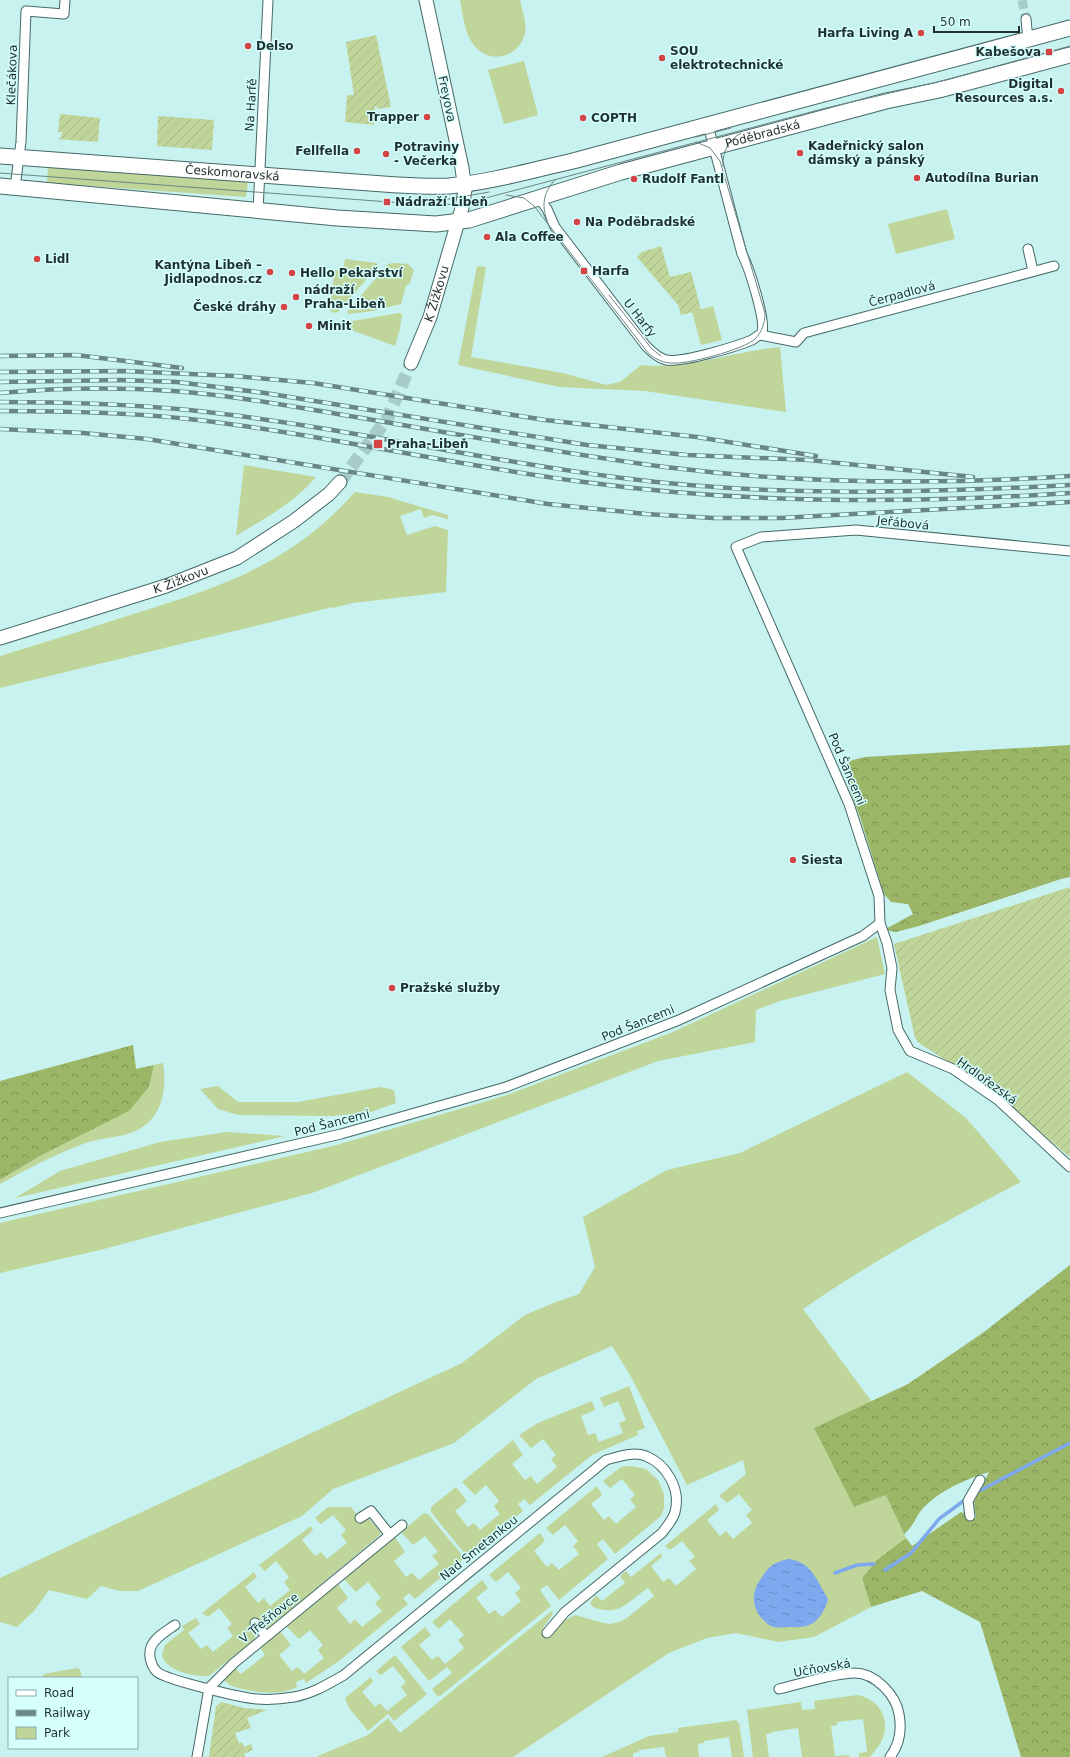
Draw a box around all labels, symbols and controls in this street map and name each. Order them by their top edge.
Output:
scale bar [934,8,1019,34]
text: 50 m [940,15,971,29]
place label: Harfa Living A [817,26,914,40]
marker: Harfa Living A [916,28,926,38]
place label: Delso [256,39,294,53]
marker: Delso [243,41,253,51]
street label: Klečákova [4,44,20,106]
place label: SOU elektrotechnické [670,44,783,72]
place label: Kabešova [976,45,1041,59]
marker: Kabešova [1044,47,1054,57]
marker: SOU elektrotechnické [657,53,667,63]
street label: Freyova [435,75,459,123]
place label: Digital Resources a.s. [955,77,1053,105]
street label: Na Harfě [243,78,259,132]
marker: Digital Resources a.s. [1056,86,1066,96]
place label: Trapper [367,110,419,124]
place label: COPTH [591,111,637,125]
marker: Trapper [422,112,432,122]
marker: COPTH [578,113,588,123]
street label: Poděbradská [724,117,802,151]
place label: Kadeřnický salon dámský a pánský [808,139,925,167]
place label: Potraviny - Večerka [394,140,459,168]
place label: Fellfella [295,144,349,158]
marker: Fellfella [352,146,362,156]
marker: Kadeřnický salon dámský a pánský [795,148,805,158]
marker: Potraviny - Večerka [381,149,391,159]
street label: Českomoravská [185,162,280,183]
place label: Autodílna Burian [925,171,1039,185]
place label: Rudolf Fantl [642,172,724,186]
marker: Autodílna Burian [912,173,922,183]
marker: Rudolf Fantl [629,174,639,184]
place label: Nádraží Libeň [395,195,488,209]
marker: Nádraží Libeň [382,197,392,207]
place label: Na Poděbradské [585,215,695,229]
marker: Na Poděbradské [572,217,582,227]
place label: Ala Coffee [495,230,564,244]
marker: Ala Coffee [482,232,492,242]
place label: Lidl [45,252,69,266]
marker: Lidl [32,254,42,264]
place label: Kantýna Libeň – Jidlapodnos.cz [154,258,262,286]
street label: K Žižkovu [422,264,452,324]
place label: Harfa [592,264,629,278]
place label: Hello Pekařství [300,266,403,280]
marker: Harfa [579,266,589,276]
marker: Kantýna Libeň – Jidlapodnos.cz [265,267,275,277]
marker: Hello Pekařství [287,268,297,278]
street label: Čerpadlová [867,277,937,310]
place label: nádraží Praha-Libeň [304,283,385,311]
marker: nádraží Praha-Libeň [291,292,301,302]
street label: U Harfy [621,296,659,340]
place label: České dráhy [193,299,276,314]
marker: České dráhy [279,302,289,312]
place label: Minit [317,319,352,333]
marker: Minit [304,321,314,331]
place label: Praha-Libeň [387,437,468,451]
marker: Praha-Libeň [372,438,384,450]
street label: Jeřábová [875,513,930,533]
street label: K Žižkovu [151,563,211,597]
street label: Pod Šancemi [825,730,869,807]
place label: Siesta [801,853,843,867]
marker: Siesta [788,855,798,865]
place label: Pražské služby [400,981,500,995]
marker: Pražské služby [387,983,397,993]
street label: Pod Šancemi [599,1001,676,1044]
street label: Hrdlořezská [954,1055,1020,1107]
street label: Pod Šancemi [293,1106,371,1139]
street label: Nad Smetankou [437,1512,521,1584]
street label: V Třešňovce [237,1590,301,1646]
street label: Učňovská [792,1656,852,1680]
legend [8,1677,138,1749]
text: Road [44,1686,74,1700]
text: Railway [44,1706,90,1720]
text: Park [44,1726,70,1740]

